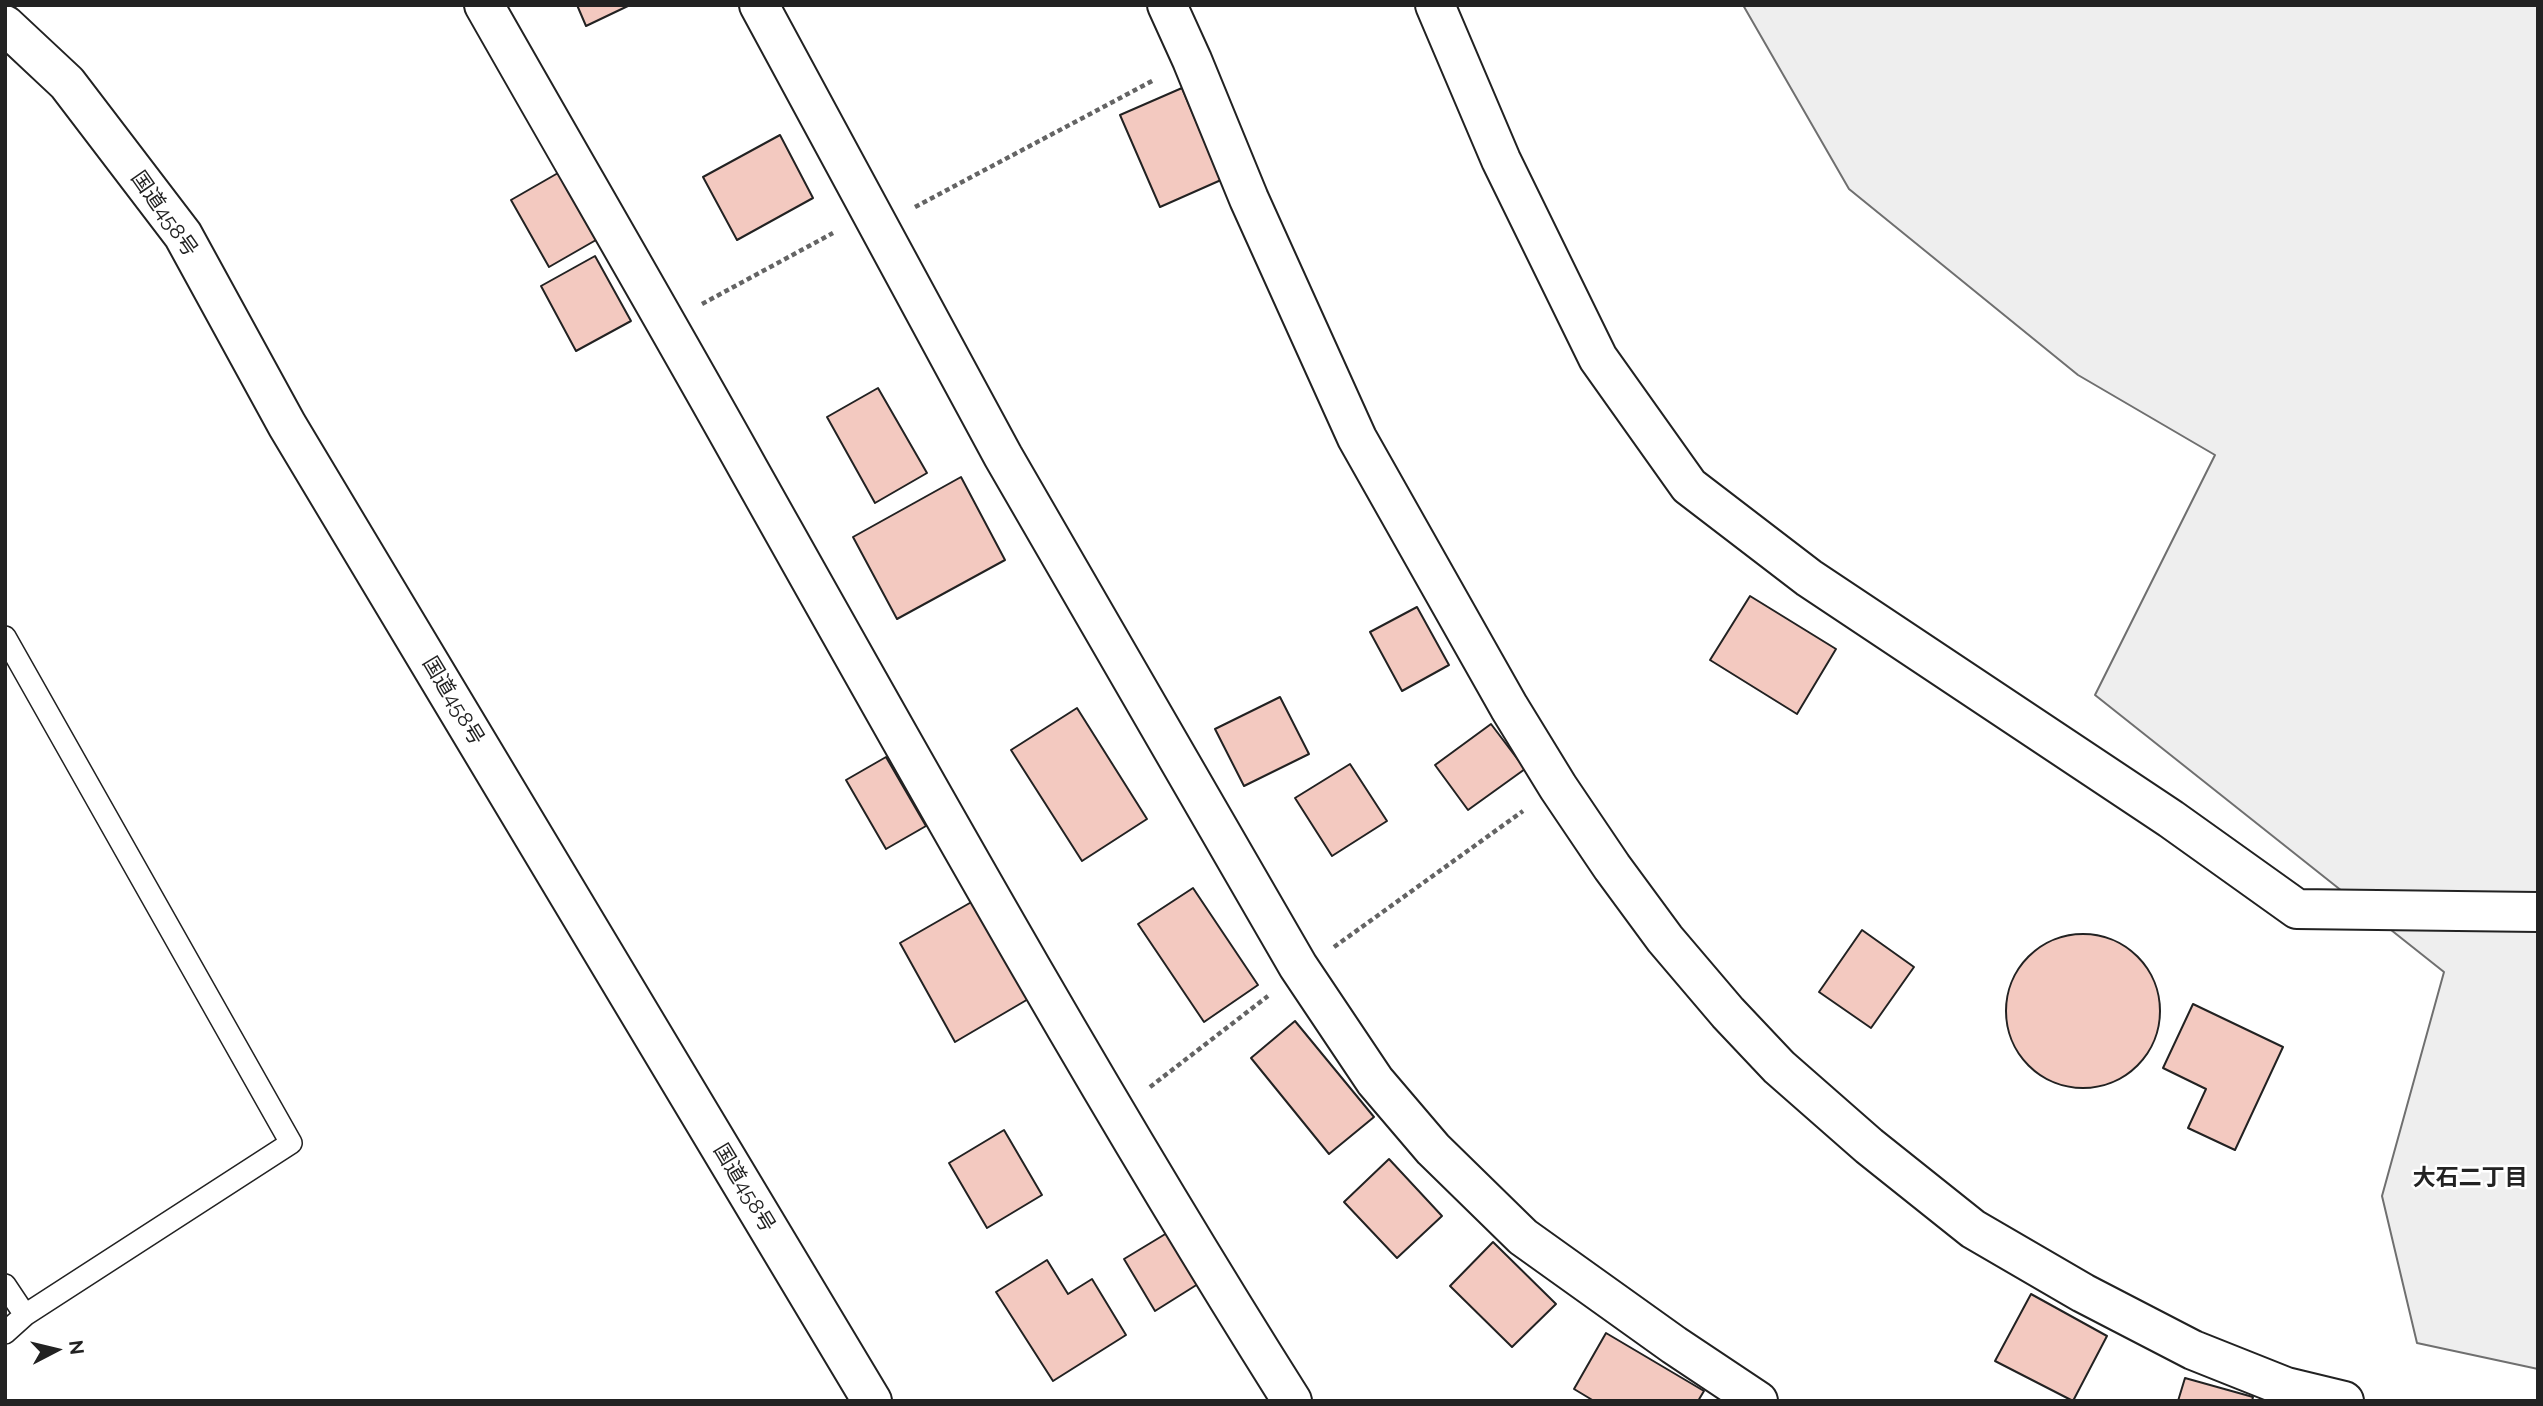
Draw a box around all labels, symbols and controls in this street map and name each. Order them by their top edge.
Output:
street label: 国道458号 [125,166,203,262]
street label: 国道458号 [417,652,489,750]
street label: 国道458号 [708,1139,780,1237]
district label: 大石二丁目 [2413,1164,2527,1192]
north arrow [21,1315,91,1385]
text: N [65,1339,89,1356]

